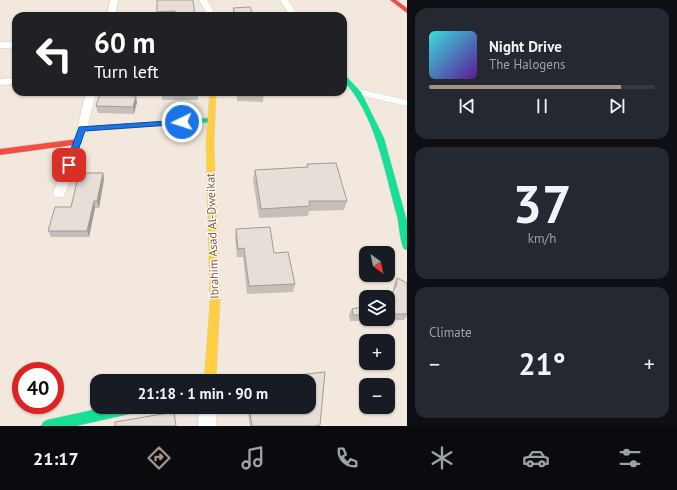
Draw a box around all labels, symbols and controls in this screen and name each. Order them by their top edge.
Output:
text: 60 m [94,24,155,61]
icon: left [28,28,80,80]
text: Night Drive [489,37,562,56]
text: The Halogens [489,56,566,73]
text: Turn left [94,60,159,83]
icon: previous [456,95,478,117]
icon: pause [531,95,553,117]
icon: next [606,95,628,117]
position arrow [161,101,203,143]
pin [52,148,86,182]
icon: arrive [58,154,80,176]
text: 37 [513,170,571,237]
street label: Ibrahim Asad Al-Dweikat [202,173,222,299]
text: km/h [528,230,556,247]
north arrow [359,246,395,282]
map controls [359,246,395,414]
button: layers [359,290,395,326]
text: Climate [429,324,472,341]
button: + [359,334,395,370]
text: 21° [518,344,566,383]
text: − [429,350,440,378]
text: + [644,350,655,378]
speed limit sign: 40 [12,362,64,414]
button: − [359,378,395,414]
text: 21:18 · 1 min · 90 m [138,384,268,403]
icon: directions [145,444,173,472]
icon: music [239,444,267,472]
icon: phone [333,444,361,472]
icon: climate [428,444,456,472]
icon: car [522,444,550,472]
icon: filters [616,444,644,472]
text: 21:17 [33,447,79,470]

